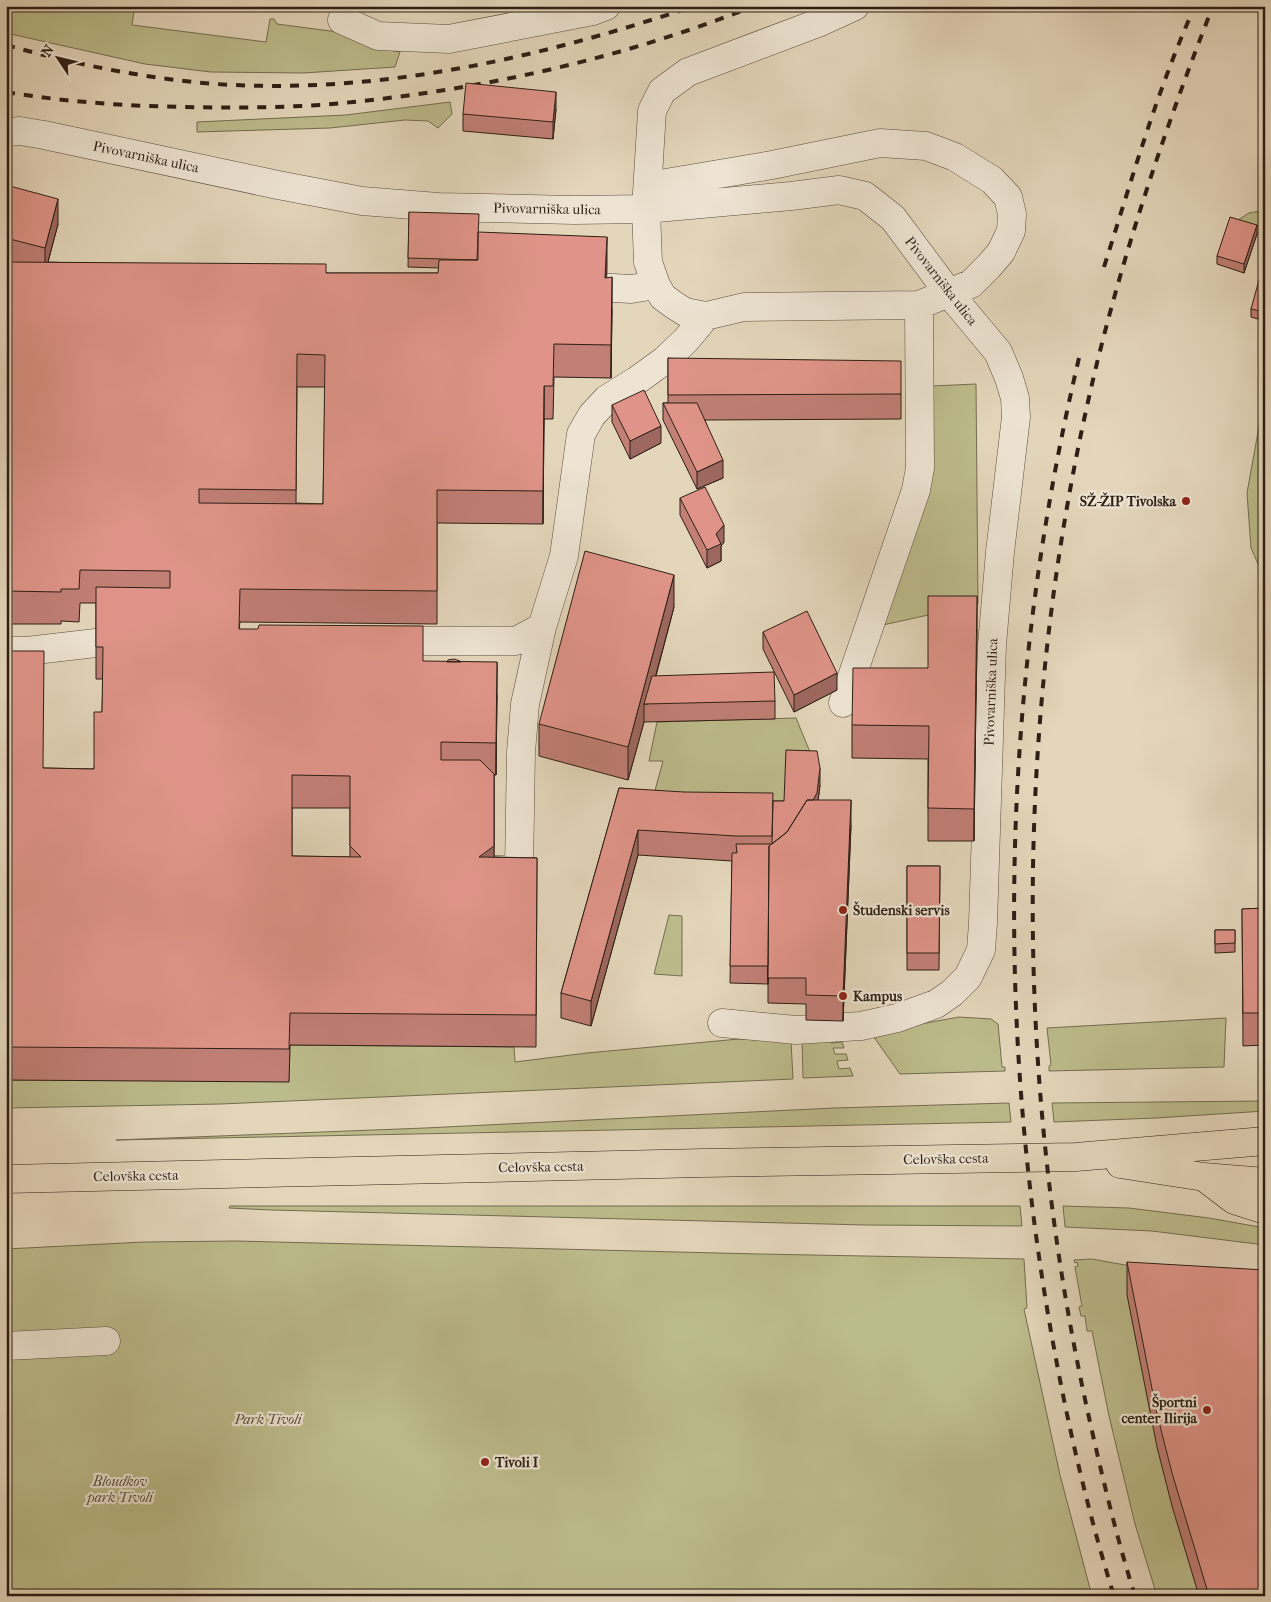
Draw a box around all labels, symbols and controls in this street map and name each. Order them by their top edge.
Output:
north arrow [32,32,82,82]
text: N [38,41,58,60]
street label: Pivovarniška ulica [92,137,201,177]
street label: Pivovarniška ulica [493,200,602,218]
street label: Pivovarniška ulica [901,233,981,329]
place label: SŽ-ŽIP Tivolska [1080,492,1177,510]
marker: SŽ-ŽIP Tivolska [1180,495,1192,507]
street label: Pivovarniška ulica [981,637,1001,746]
place label: Študenski servis [853,901,950,919]
marker: Študenski servis [837,904,849,916]
place label: Kampus [853,988,903,1005]
marker: Kampus [837,990,849,1002]
street label: Celovška cesta [903,1150,989,1168]
street label: Celovška cesta [498,1158,584,1176]
street label: Celovška cesta [93,1167,179,1185]
place label: Športni center Ilirija [1121,1393,1198,1427]
marker: Športni center Ilirija [1201,1404,1213,1416]
park label: Park Tivoli [233,1411,303,1428]
place label: Tivoli I [494,1454,539,1471]
marker: Tivoli I [479,1456,491,1468]
park label: Bloudkov park Tivoli [85,1473,154,1506]

